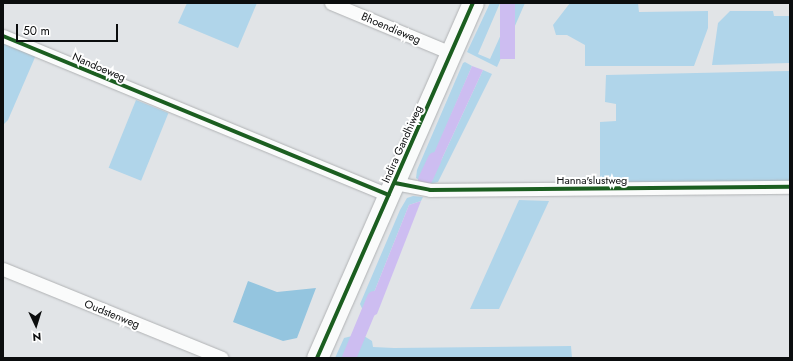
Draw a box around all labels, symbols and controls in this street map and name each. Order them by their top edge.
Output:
street label: Bhoendieweg [359,10,423,46]
scale bar [18,16,120,42]
text: 50 m [23,22,50,40]
street label: Nandoeweg [70,50,128,84]
street label: Indira Gandhiweg [379,103,425,185]
street label: Hanna'slustweg [557,173,627,187]
street label: Oudstenweg [82,297,142,331]
north arrow [16,305,56,345]
text: N [32,329,42,345]

